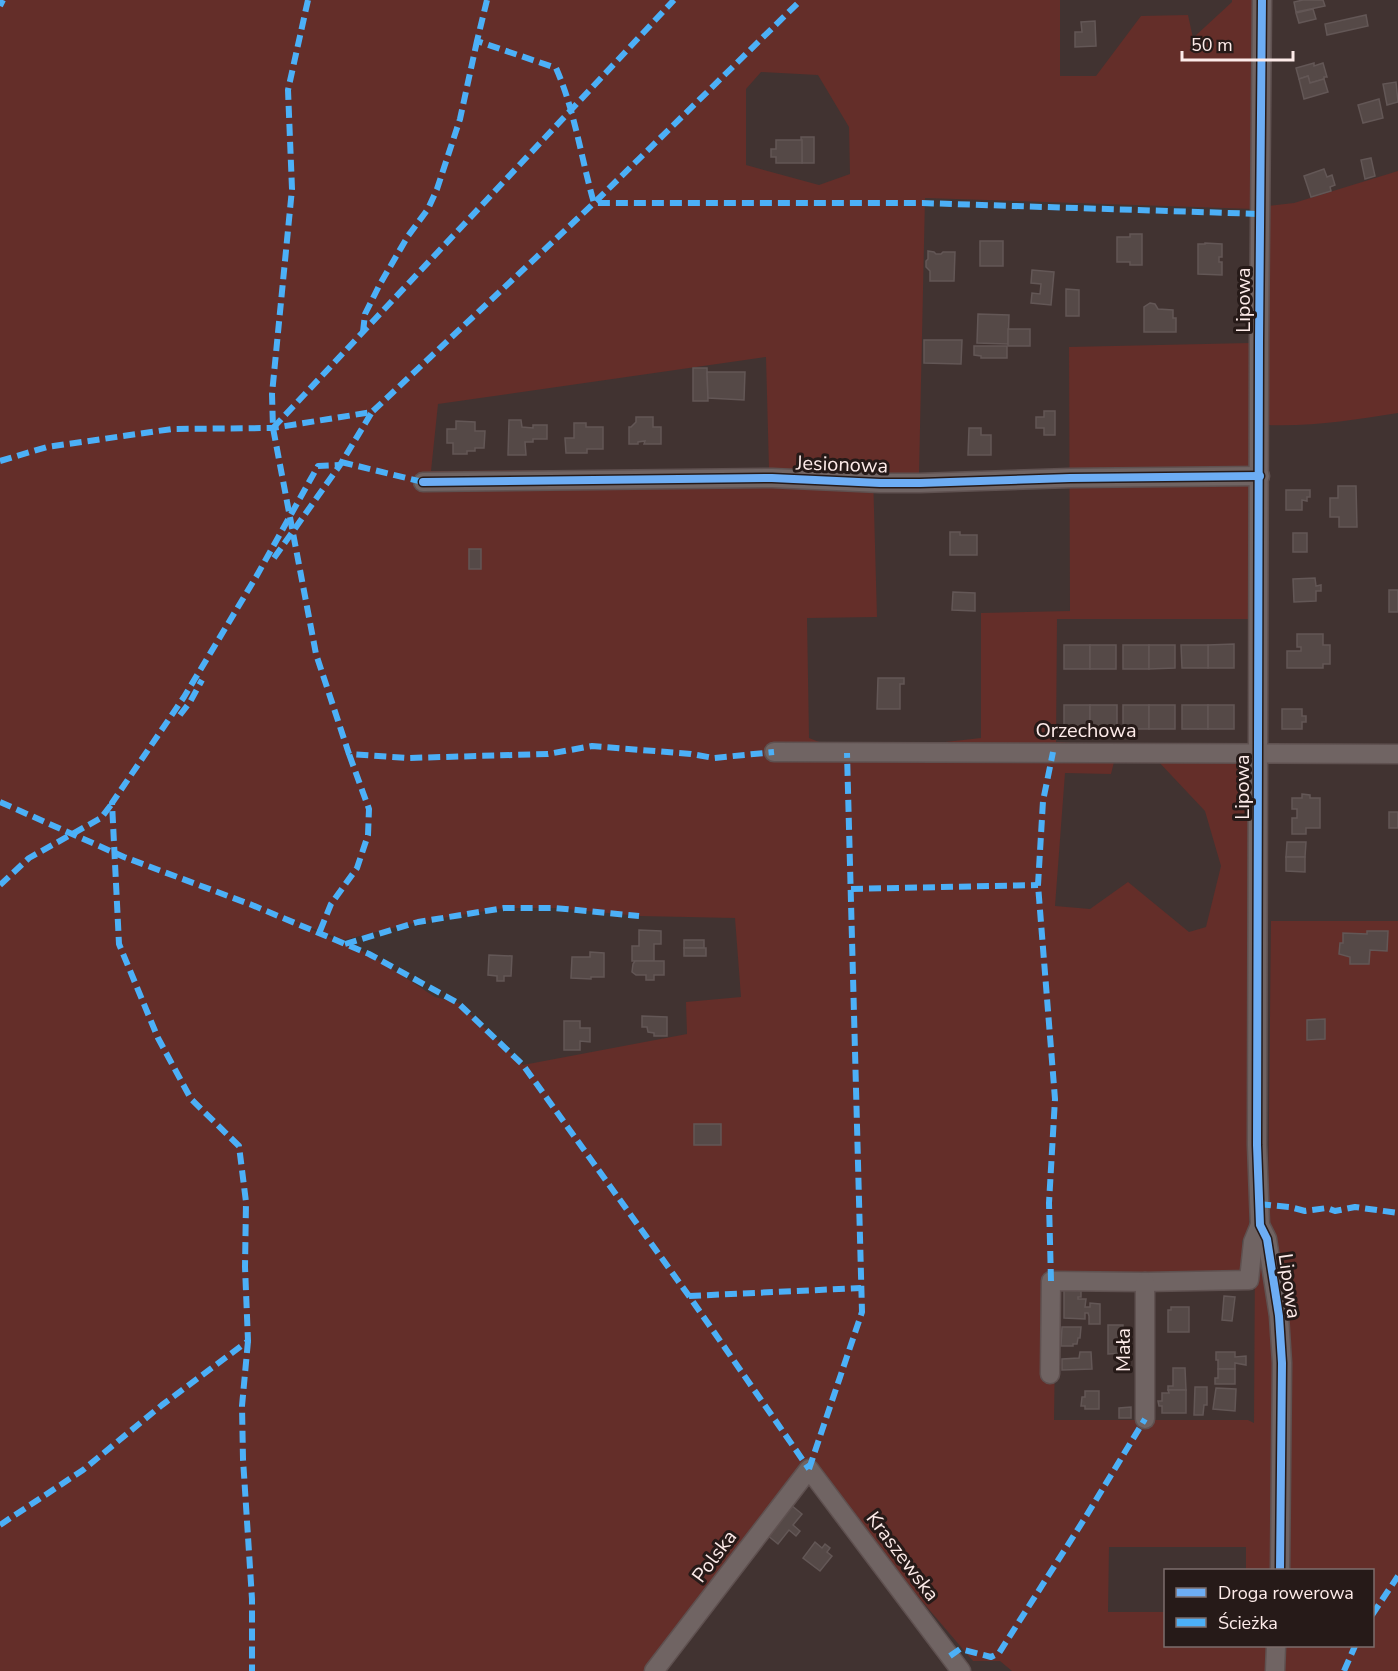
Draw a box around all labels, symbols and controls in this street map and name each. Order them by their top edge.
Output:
scale bar [1182,24,1293,62]
text: 50 m [1191,33,1233,57]
street label: Lipowa [1230,267,1257,333]
street label: Jesionowa [795,449,888,480]
street label: Orzechowa [1035,717,1137,744]
street label: Lipowa [1229,754,1256,820]
street label: Lipowa [1272,1252,1307,1320]
street label: Mała [1110,1328,1137,1372]
street label: Kraszewska [860,1506,945,1607]
street label: Polska [686,1525,743,1588]
legend [1164,1569,1374,1647]
text: Droga rowerowa [1218,1581,1354,1605]
text: Ścieżka [1218,1611,1278,1635]

